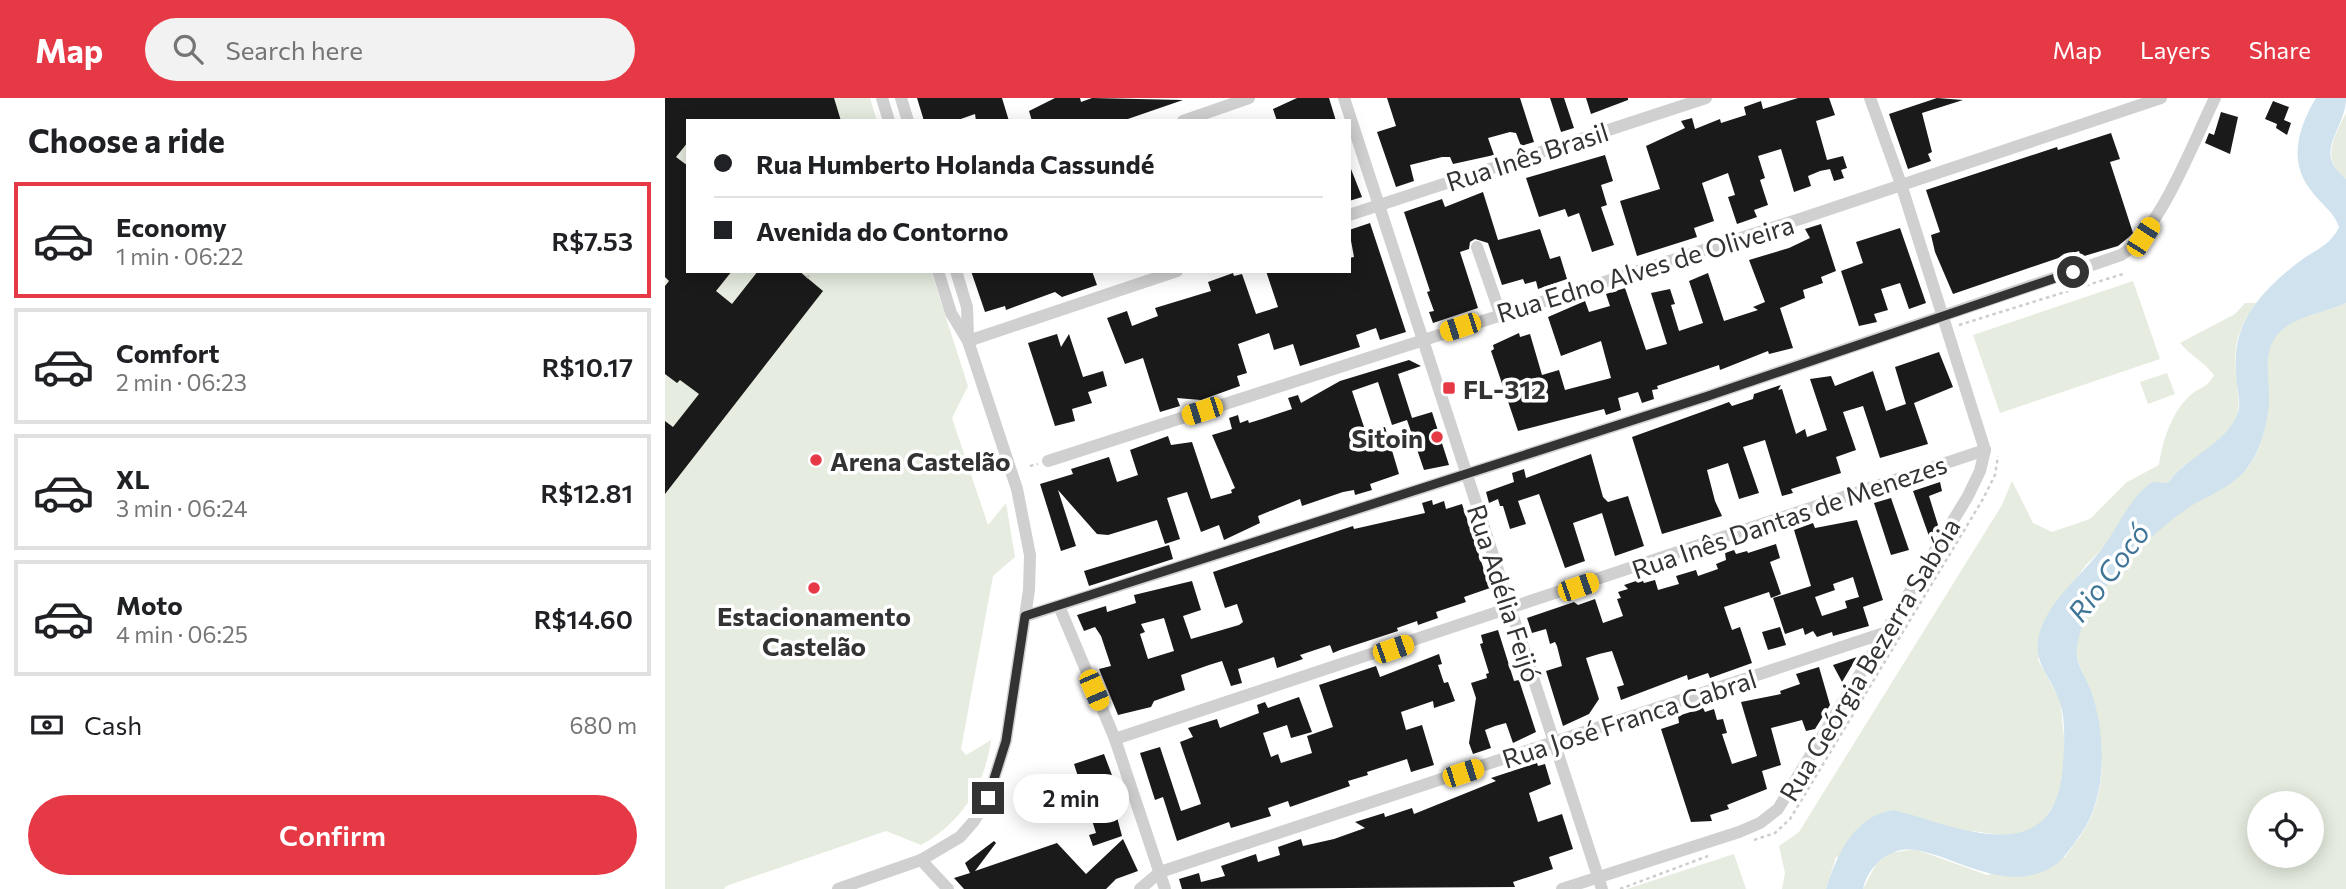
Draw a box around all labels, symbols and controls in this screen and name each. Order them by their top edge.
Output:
search box [145,18,635,81]
text: Map [35,29,103,70]
icon: search [169,30,207,68]
text: Search here [225,34,363,65]
text: Map [2053,35,2102,64]
text: Layers [2140,35,2211,64]
text: Share [2249,35,2311,64]
street label: Rua Inês Brasil [1442,115,1612,197]
text: Choose a ride [28,120,225,160]
text: Rua Humberto Holanda Cassundé [756,148,1155,179]
street label: Rua Edno Alves de Oliveira [1493,208,1797,328]
icon: car [32,209,95,272]
text: Economy [116,211,227,242]
car [2123,214,2164,260]
text: Avenida do Contorno [756,215,1009,246]
text: R$7.53 [551,225,633,256]
text: 1 min · 06:22 [116,242,244,270]
route start [2057,256,2089,288]
car [1437,311,1484,343]
icon: car [32,335,95,398]
text: Comfort [116,337,219,368]
text: R$10.17 [542,351,633,382]
text: 2 min · 06:23 [116,368,247,396]
place label: FL-312 [1463,373,1546,404]
marker: FL-312 [1441,380,1457,396]
car [1179,395,1226,427]
place label: Sitoin [1351,422,1423,453]
marker: Sitoin [1429,429,1445,445]
place label: Arena Castelão [830,445,1011,476]
street label: Rua Inês Dantas de Menezes [1627,447,1951,585]
marker: Arena Castelão [808,452,824,468]
icon: car [32,461,95,524]
text: XL [116,463,150,494]
text: R$12.81 [540,477,633,508]
text: 3 min · 06:24 [116,494,247,522]
street label: Rua Adélia Feijó [1462,500,1548,686]
street label: Rua Geórgia Bezerra Sabóia [1772,512,1966,806]
water label: Rio Cocó [2060,516,2156,628]
car [1555,570,1602,604]
marker: Estacionamento Castelão [806,580,822,596]
icon: car [32,587,95,650]
text: Moto [116,589,183,620]
place label: Estacionamento Castelão [717,600,911,661]
text: R$14.60 [534,603,633,634]
text: 4 min · 06:25 [116,620,248,648]
car [1370,632,1417,666]
street label: Rua José Franca Cabral [1498,662,1760,774]
car [1077,667,1112,713]
icon: cash [28,706,66,744]
text: Cash [84,709,142,740]
text: 680 m [570,711,637,739]
car [1440,757,1487,789]
callout: 2 min [1013,774,1128,822]
route end [972,782,1004,814]
text: 2 min [1043,784,1099,812]
map controls [2247,791,2324,868]
button: locate [2247,791,2324,868]
button: Confirm [28,795,637,875]

